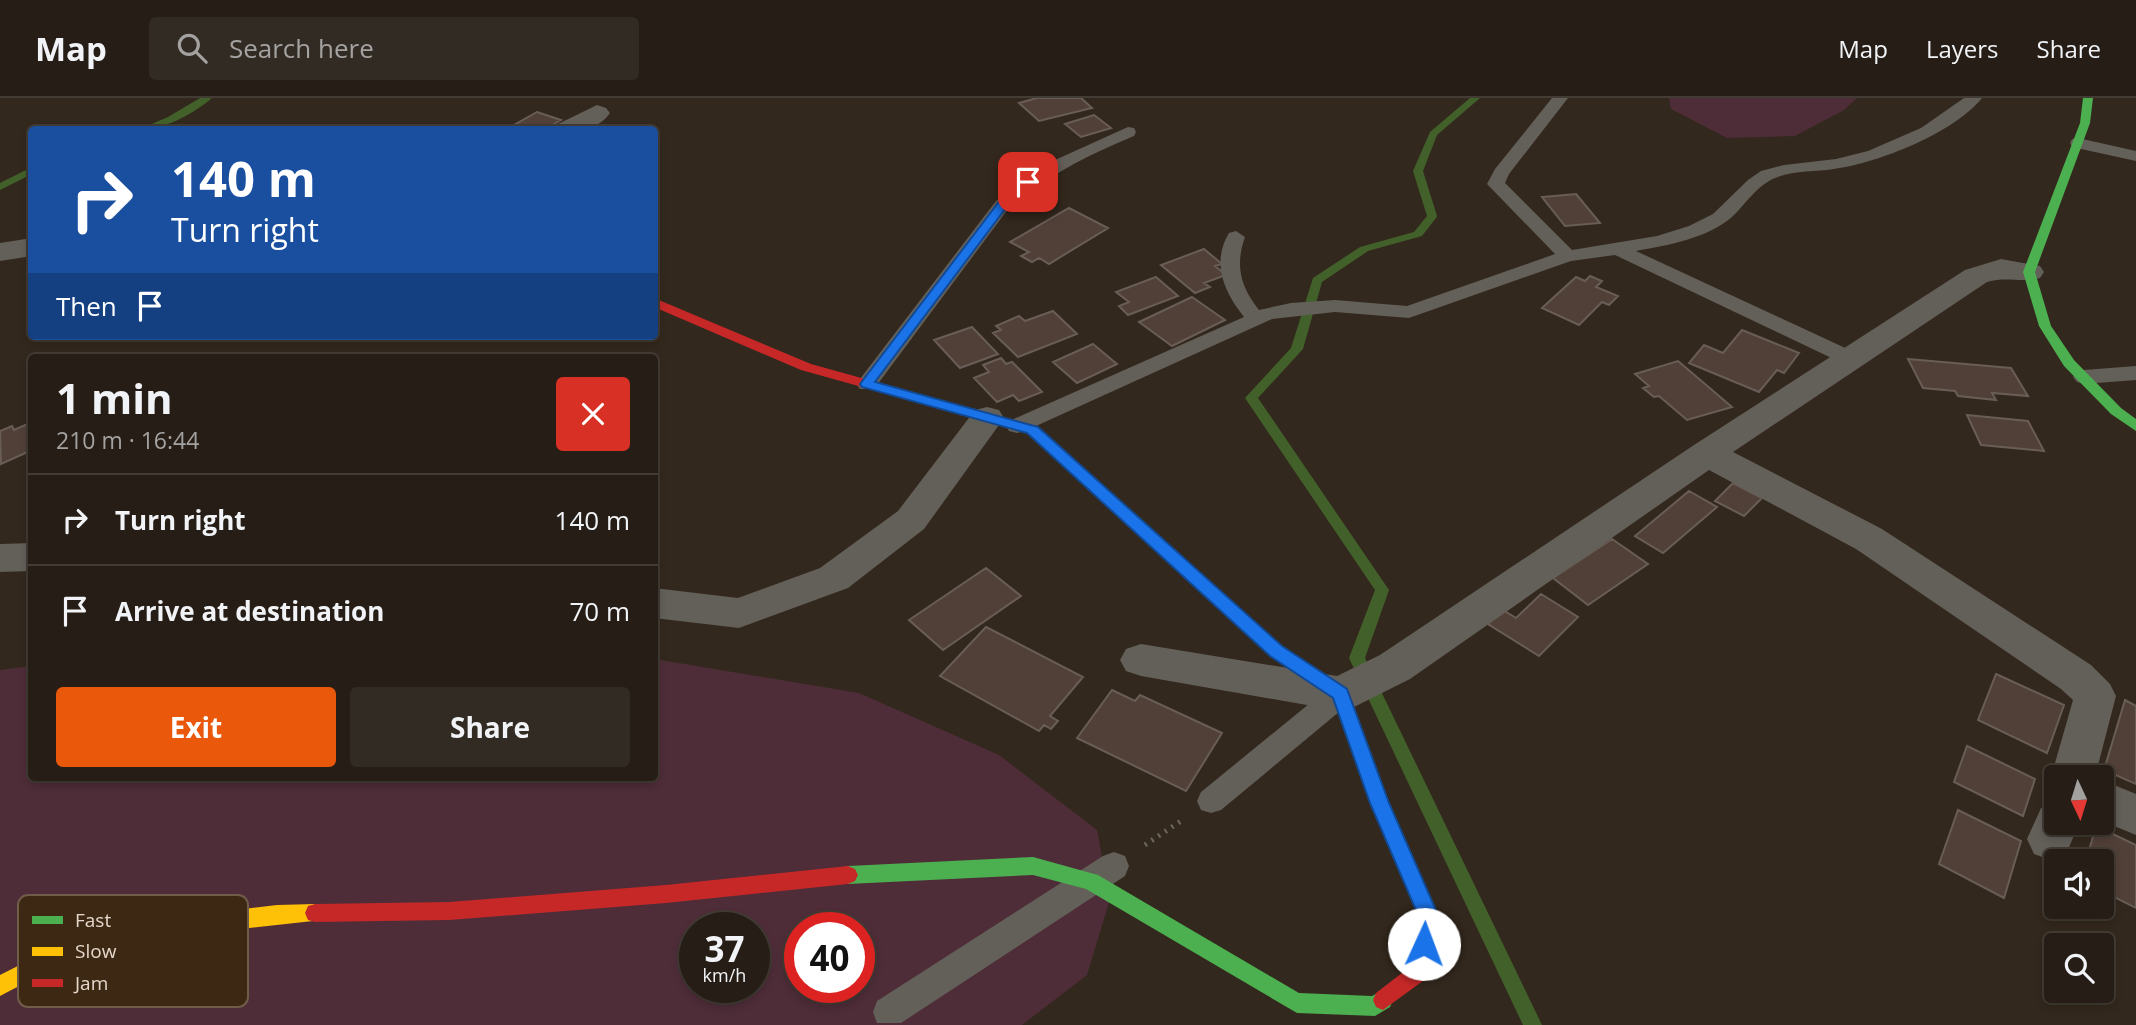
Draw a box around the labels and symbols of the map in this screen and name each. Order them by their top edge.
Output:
pin [998,152,1058,212]
north arrow [2044,765,2114,835]
legend [18,895,248,1007]
text: Fast [75,907,111,933]
position arrow [1387,907,1461,981]
speed limit sign: 40 [784,912,875,1003]
text: Slow [75,938,117,964]
text: Jam [73,970,108,996]

